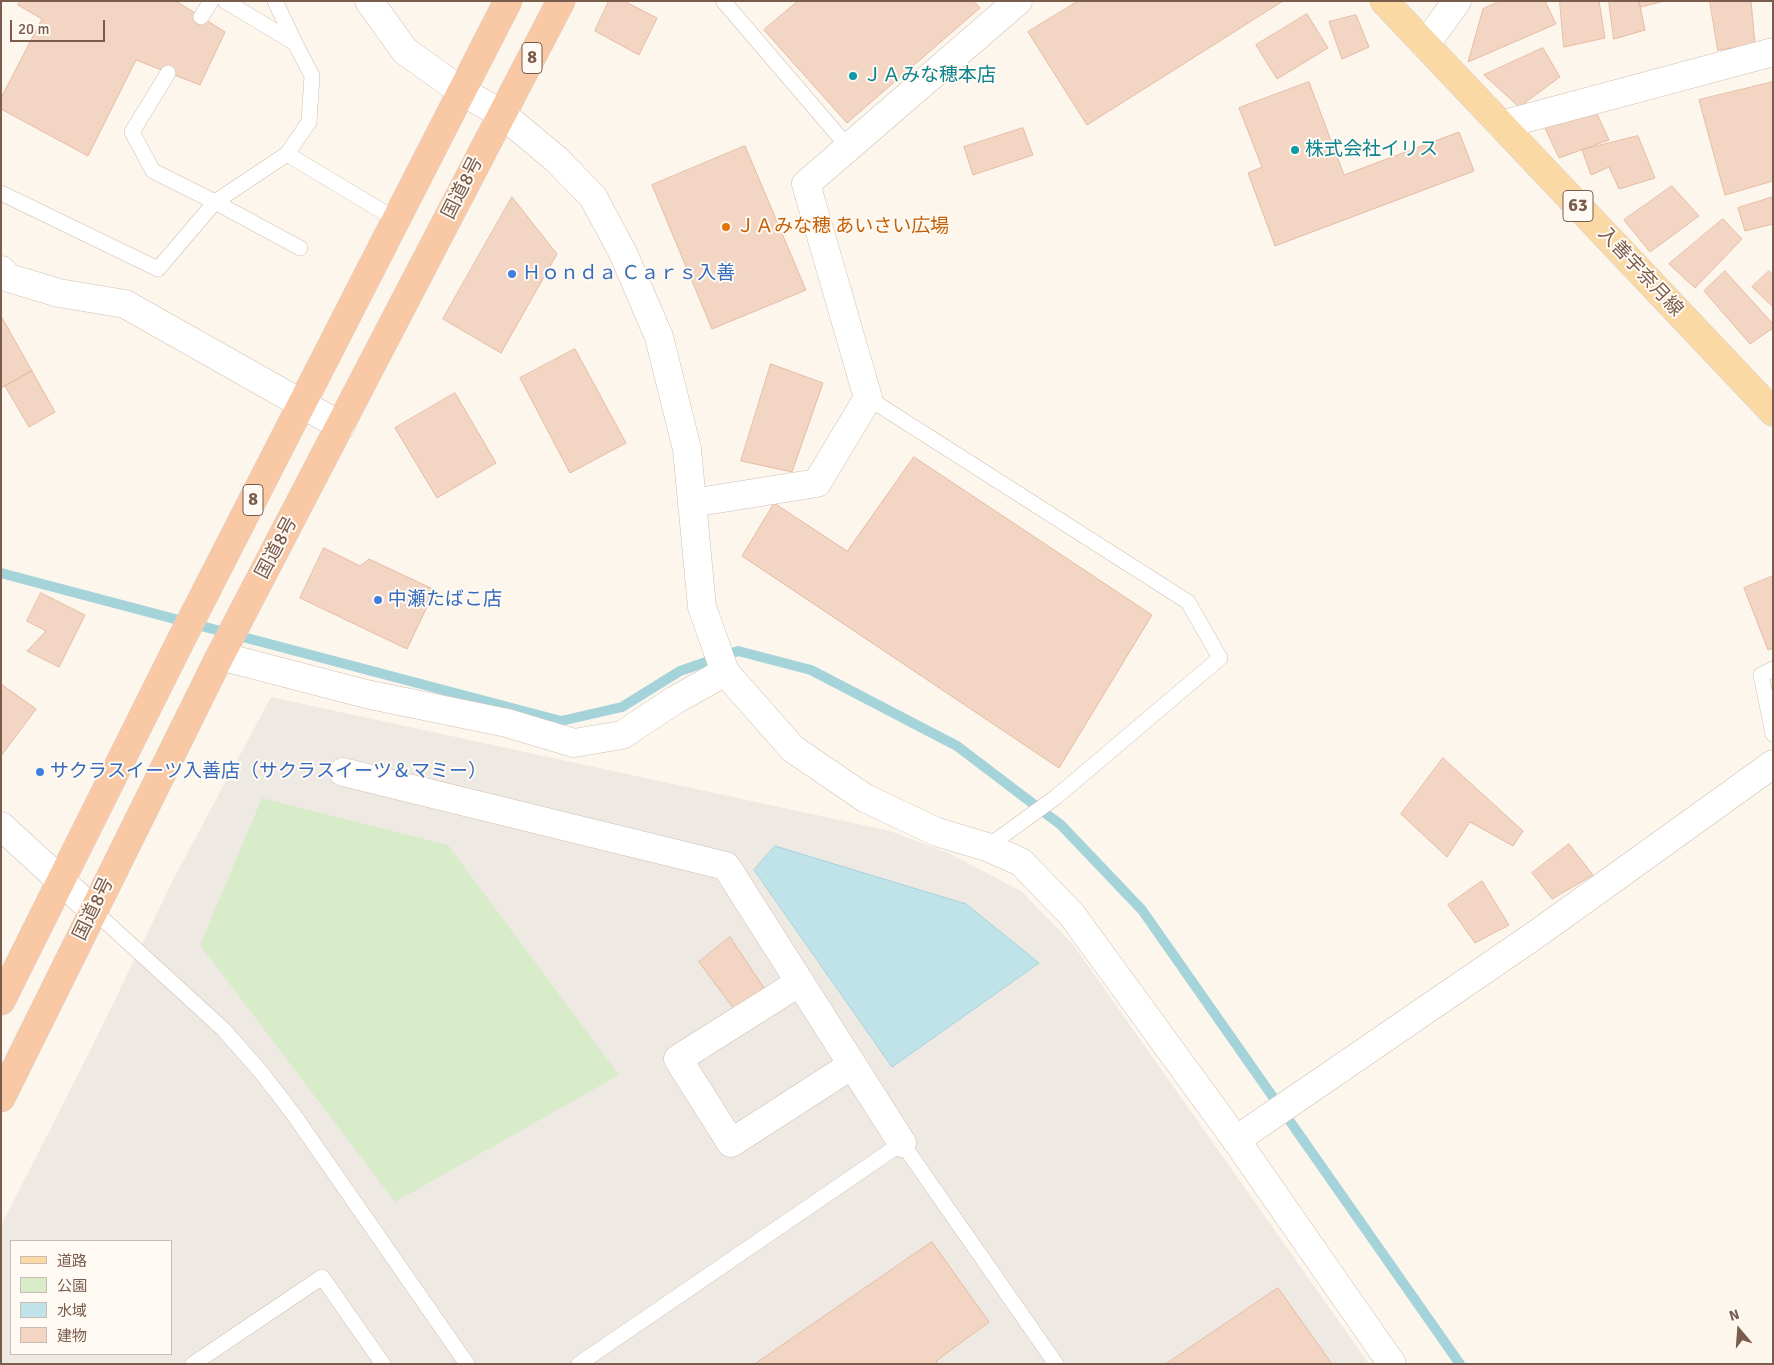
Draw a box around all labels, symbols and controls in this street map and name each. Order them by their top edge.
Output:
scale bar [12,10,108,42]
text: 20 m [18,20,49,38]
road number: 8 [522,42,542,74]
place label: ＪＡみな穂本店 [863,65,996,87]
marker: ＪＡみな穂本店 [847,70,859,82]
place label: 株式会社イリス [1305,139,1438,161]
marker: 株式会社イリス [1289,144,1301,156]
street label: 国道8号 [438,153,488,223]
road number: 63 [1563,190,1593,222]
place label: ＪＡみな穂 あいさい広場 [736,216,949,238]
marker: ＪＡみな穂 あいさい広場 [720,221,732,233]
street label: 入善宇奈月線 [1593,223,1687,321]
place label: Ｈｏｎｄａ Ｃａｒｓ入善 [522,263,735,285]
marker: Ｈｏｎｄａ Ｃａｒｓ入善 [506,268,518,280]
road number: 8 [243,484,263,516]
street label: 国道8号 [251,513,303,583]
place label: 中瀬たばこ店 [388,589,502,611]
marker: 中瀬たばこ店 [372,594,384,606]
place label: サクラスイーツ入善店（サクラスイーツ＆マミー） [50,761,487,783]
marker: サクラスイーツ入善店（サクラスイーツ＆マミー） [34,766,46,778]
street label: 国道8号 [69,874,119,944]
legend [10,1240,172,1355]
text: 道路 [57,1252,87,1270]
text: 公園 [57,1277,87,1295]
text: 水域 [57,1302,87,1320]
north arrow [1714,1305,1764,1355]
text: N [1727,1306,1741,1325]
text: 建物 [57,1327,87,1345]

